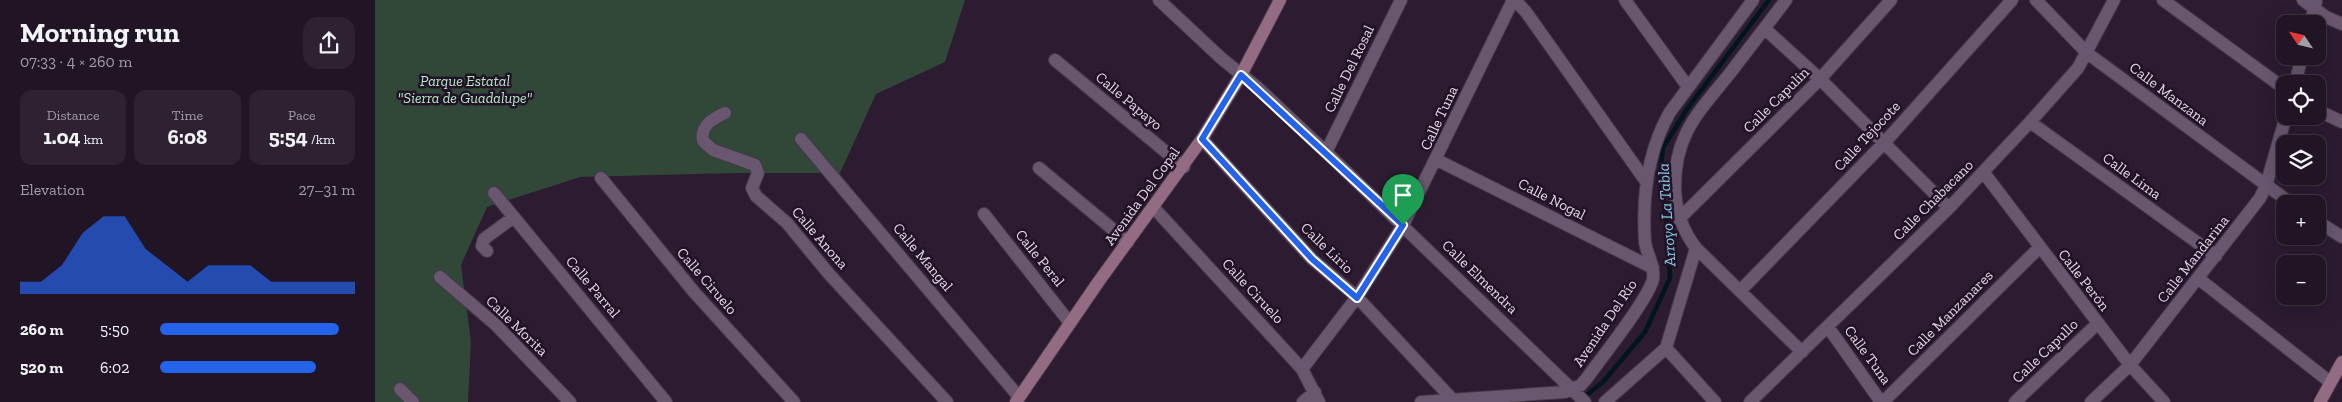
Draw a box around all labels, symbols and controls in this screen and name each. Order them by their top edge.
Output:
north arrow [2276,15,2326,65]
map controls [2276,15,2326,305]
text: Morning run [20,16,180,49]
button: share [303,17,355,69]
street label: Calle Del Rosal [1320,22,1378,116]
text: 07:33 · 4 × 260 m [20,52,132,71]
street label: Calle Manzana [2126,58,2212,130]
street label: Calle Capulín [1739,63,1813,137]
street label: Calle Papayo [1092,68,1166,134]
park label: Parque Estatal "Sierra de Guadalupe" [398,72,533,107]
button: locate [2276,75,2326,125]
street label: Calle Tuna [1416,83,1462,153]
street label: Calle Tejocote [1830,97,1904,175]
text: Distance [47,107,100,124]
text: Time [172,107,203,124]
text: Pace [288,107,316,124]
text: 1.04 [43,124,81,149]
text: 6:08 [168,124,207,149]
text: 5:54 [269,124,308,149]
text: km [81,131,103,148]
text: /km [308,131,335,148]
button: layers [2276,135,2326,185]
street label: Avenida Del Copal [1100,143,1184,249]
street label: Calle Lima [2099,149,2165,203]
street label: Calle Chabacano [1889,156,1977,244]
water label: Arroyo La Tabla [1653,163,1680,268]
pin [1382,174,1424,225]
street label: Calle Nogal [1515,174,1589,224]
text: Elevation [20,180,85,199]
text: 27–31 m [299,180,355,199]
icon: arrive [1389,181,1417,209]
button: + [2276,195,2326,245]
street label: Calle Anona [788,203,852,273]
street label: Calle Mandarina [2153,212,2233,306]
street label: Calle Mangal [889,219,957,295]
street label: Calle Lirio [1297,219,1357,278]
street label: Calle Peral [1012,226,1068,290]
street label: Calle Elmendra [1438,236,1522,318]
street label: Calle Ciruelo [673,244,741,318]
street label: Calle Perón [2054,246,2114,315]
street label: Calle Parral [562,252,624,322]
street label: Calle Ciruelo [1218,255,1288,328]
button: − [2276,255,2326,305]
street label: Calle Manzanares [1903,266,1997,360]
street label: Avenida Del Río [1569,276,1641,370]
street label: Calle Morita [482,292,552,360]
street label: Calle Capullo [2008,315,2082,387]
text: 260 m [20,320,63,339]
text: 5:50 [100,320,129,339]
street label: Calle Tuna [1841,322,1895,388]
text: 520 m [20,358,63,377]
text: 6:02 [100,358,130,377]

